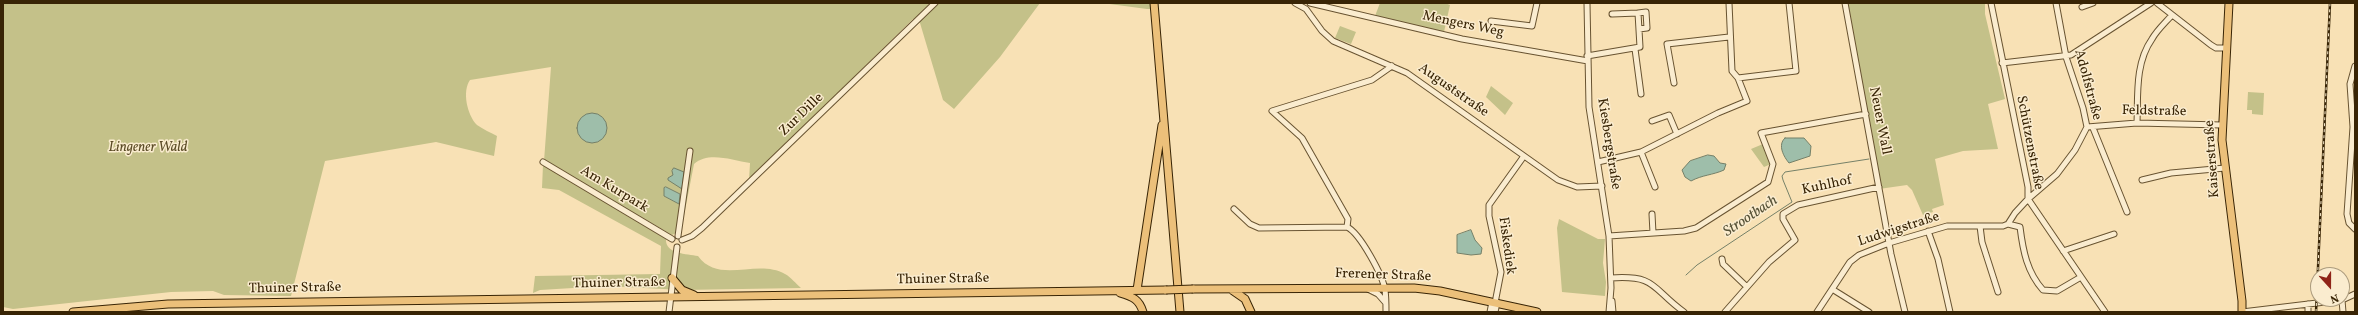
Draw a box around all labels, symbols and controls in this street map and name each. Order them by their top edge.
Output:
street label: Mengers Weg [1421,8,1505,42]
street label: Adolfstraße [2070,48,2104,122]
street label: Auguststraße [1415,61,1491,121]
street label: Neuer Wall [1864,86,1894,156]
street label: Zur Dille [776,90,828,140]
street label: Schützenstraße [2012,95,2046,191]
street label: Kiesbergstraße [1592,97,1624,191]
street label: Feldstraße [2122,103,2186,121]
street label: Kaiserstraße [2202,120,2224,198]
park label: Lingener Wald [108,140,188,156]
street label: Am Kurpark [577,163,651,217]
street label: Kuhlhof [1801,173,1853,199]
water label: Strootbach [1720,192,1782,242]
street label: Ludwigstraße [1856,209,1942,251]
street label: Fiskediek [1494,216,1518,276]
street label: Frerener Straße [1334,266,1432,286]
north arrow [2310,267,2350,307]
street label: Thuiner Straße [897,271,989,289]
street label: Thuiner Straße [573,275,665,293]
street label: Thuiner Straße [249,280,341,298]
text: N [2328,289,2341,306]

